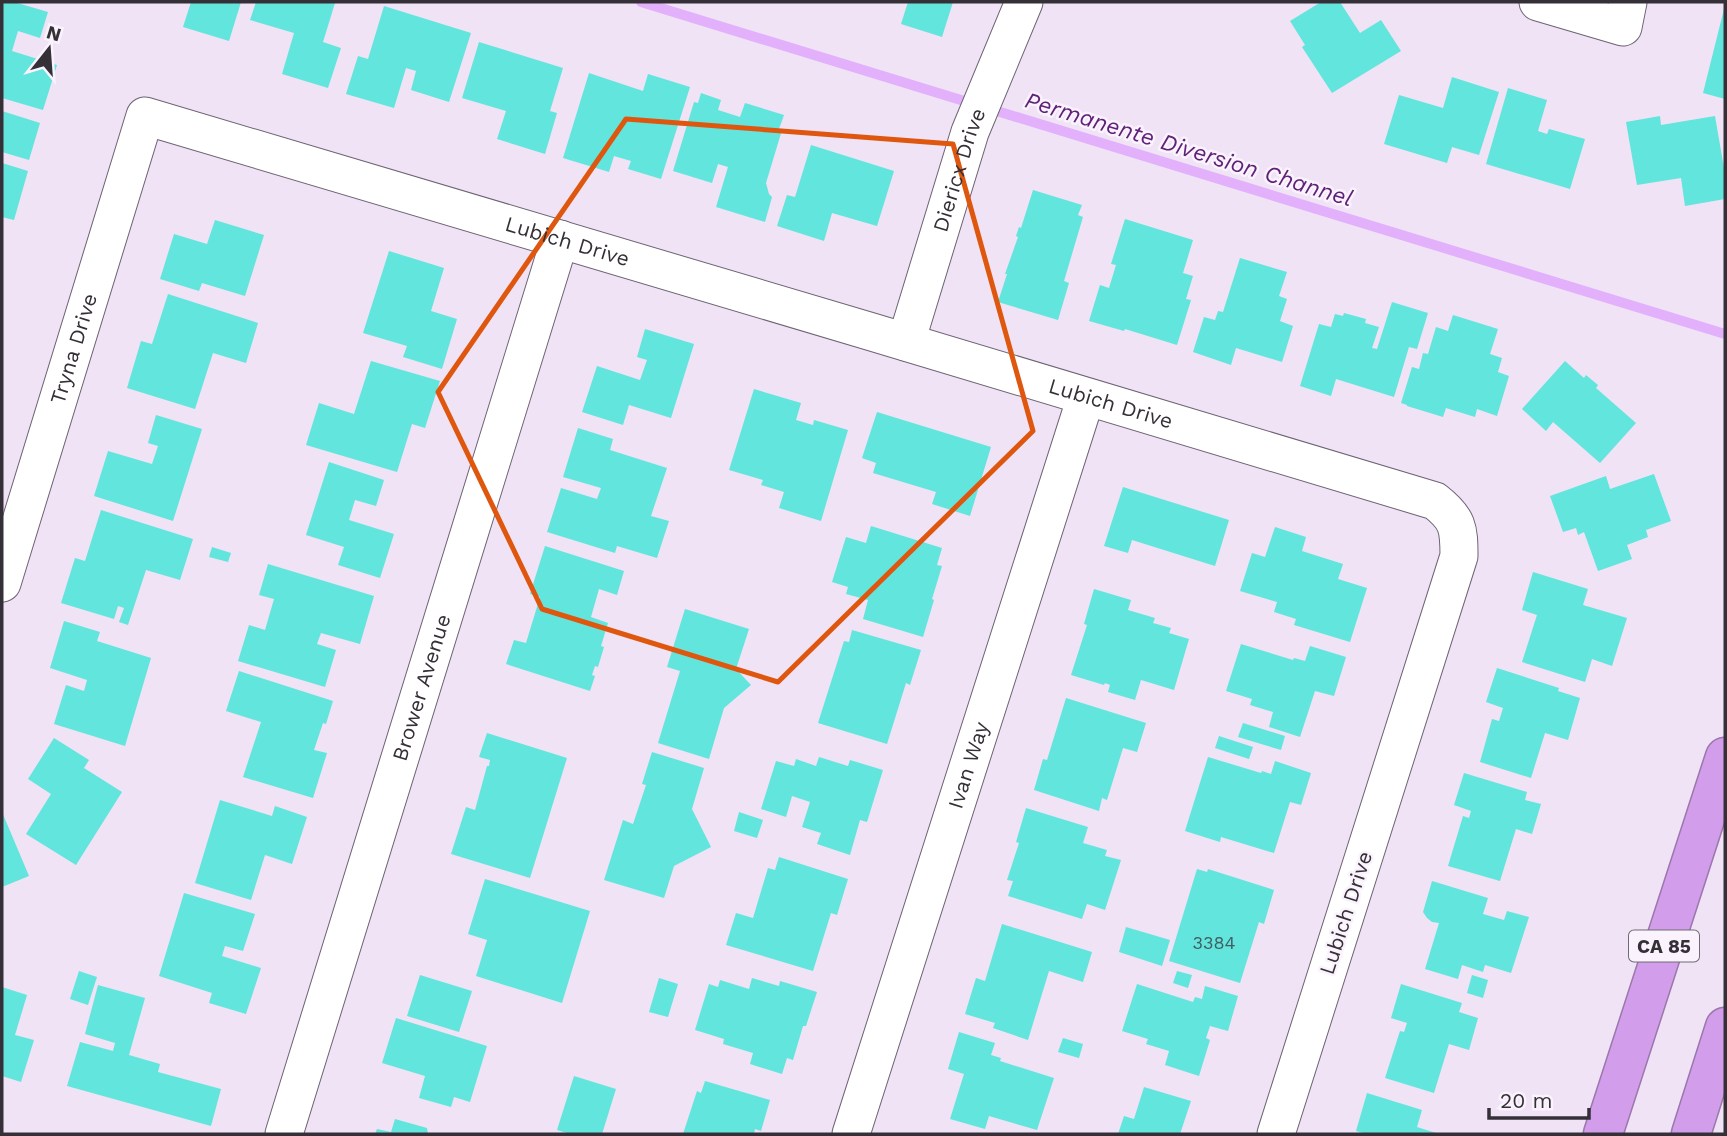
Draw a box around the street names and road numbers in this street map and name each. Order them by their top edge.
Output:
street label: Diericx Drive [927,104,991,235]
street label: Lubich Drive [502,211,633,271]
street label: Tryna Drive [45,290,102,407]
street label: Lubich Drive [1046,373,1176,434]
street label: Brower Avenue [387,611,456,764]
street label: Ivan Way [943,718,994,812]
street label: Lubich Drive [1314,848,1377,978]
road number: CA 85 [1629,930,1699,962]

